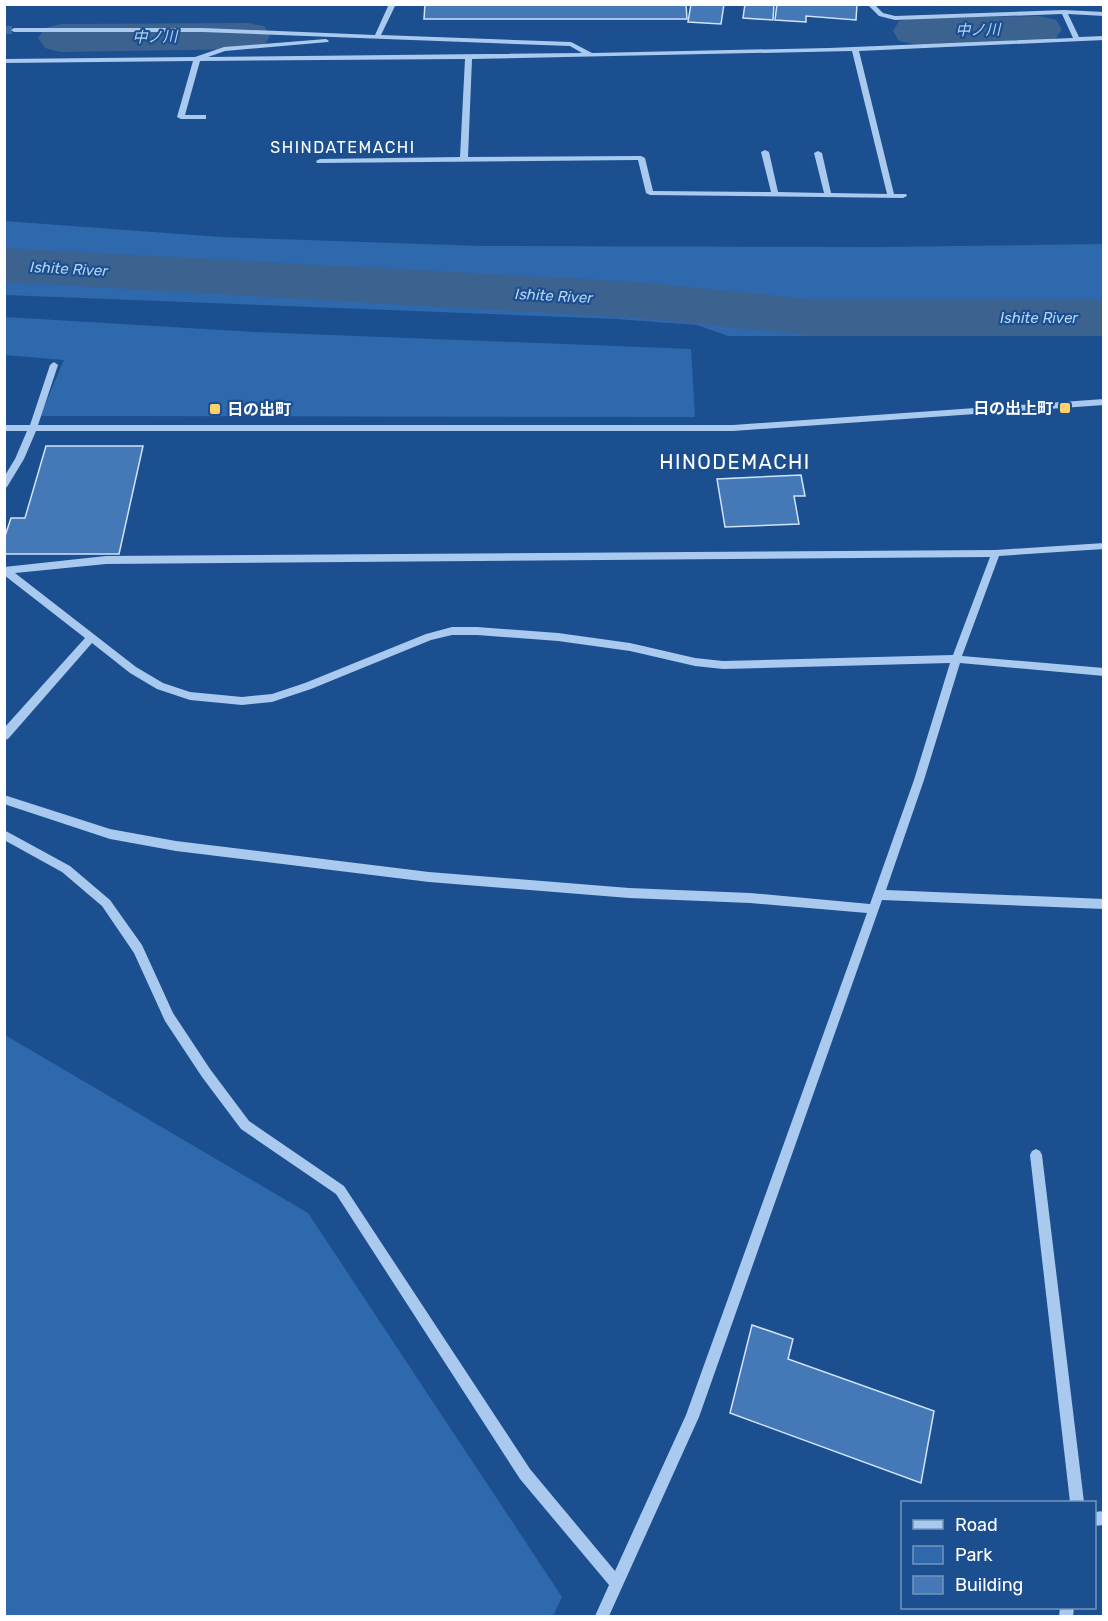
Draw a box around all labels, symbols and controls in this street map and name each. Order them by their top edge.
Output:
water label: 中ノ川 [955,21,1003,39]
water label: 中ノ川 [132,28,180,46]
district label: SHINDATEMACHI [270,138,416,157]
water label: Ishite River [30,258,110,280]
water label: Ishite River [515,285,595,307]
water label: Ishite River [1000,309,1079,327]
place label: 日の出上町 [973,399,1053,418]
place label: 日の出町 [227,400,291,419]
marker: 日の出上町 [1058,401,1072,415]
marker: 日の出町 [208,402,222,416]
district label: HINODEMACHI [659,450,811,474]
legend [901,1501,1096,1609]
text: Road [955,1514,998,1536]
text: Park [955,1544,993,1566]
text: Building [955,1574,1023,1596]

